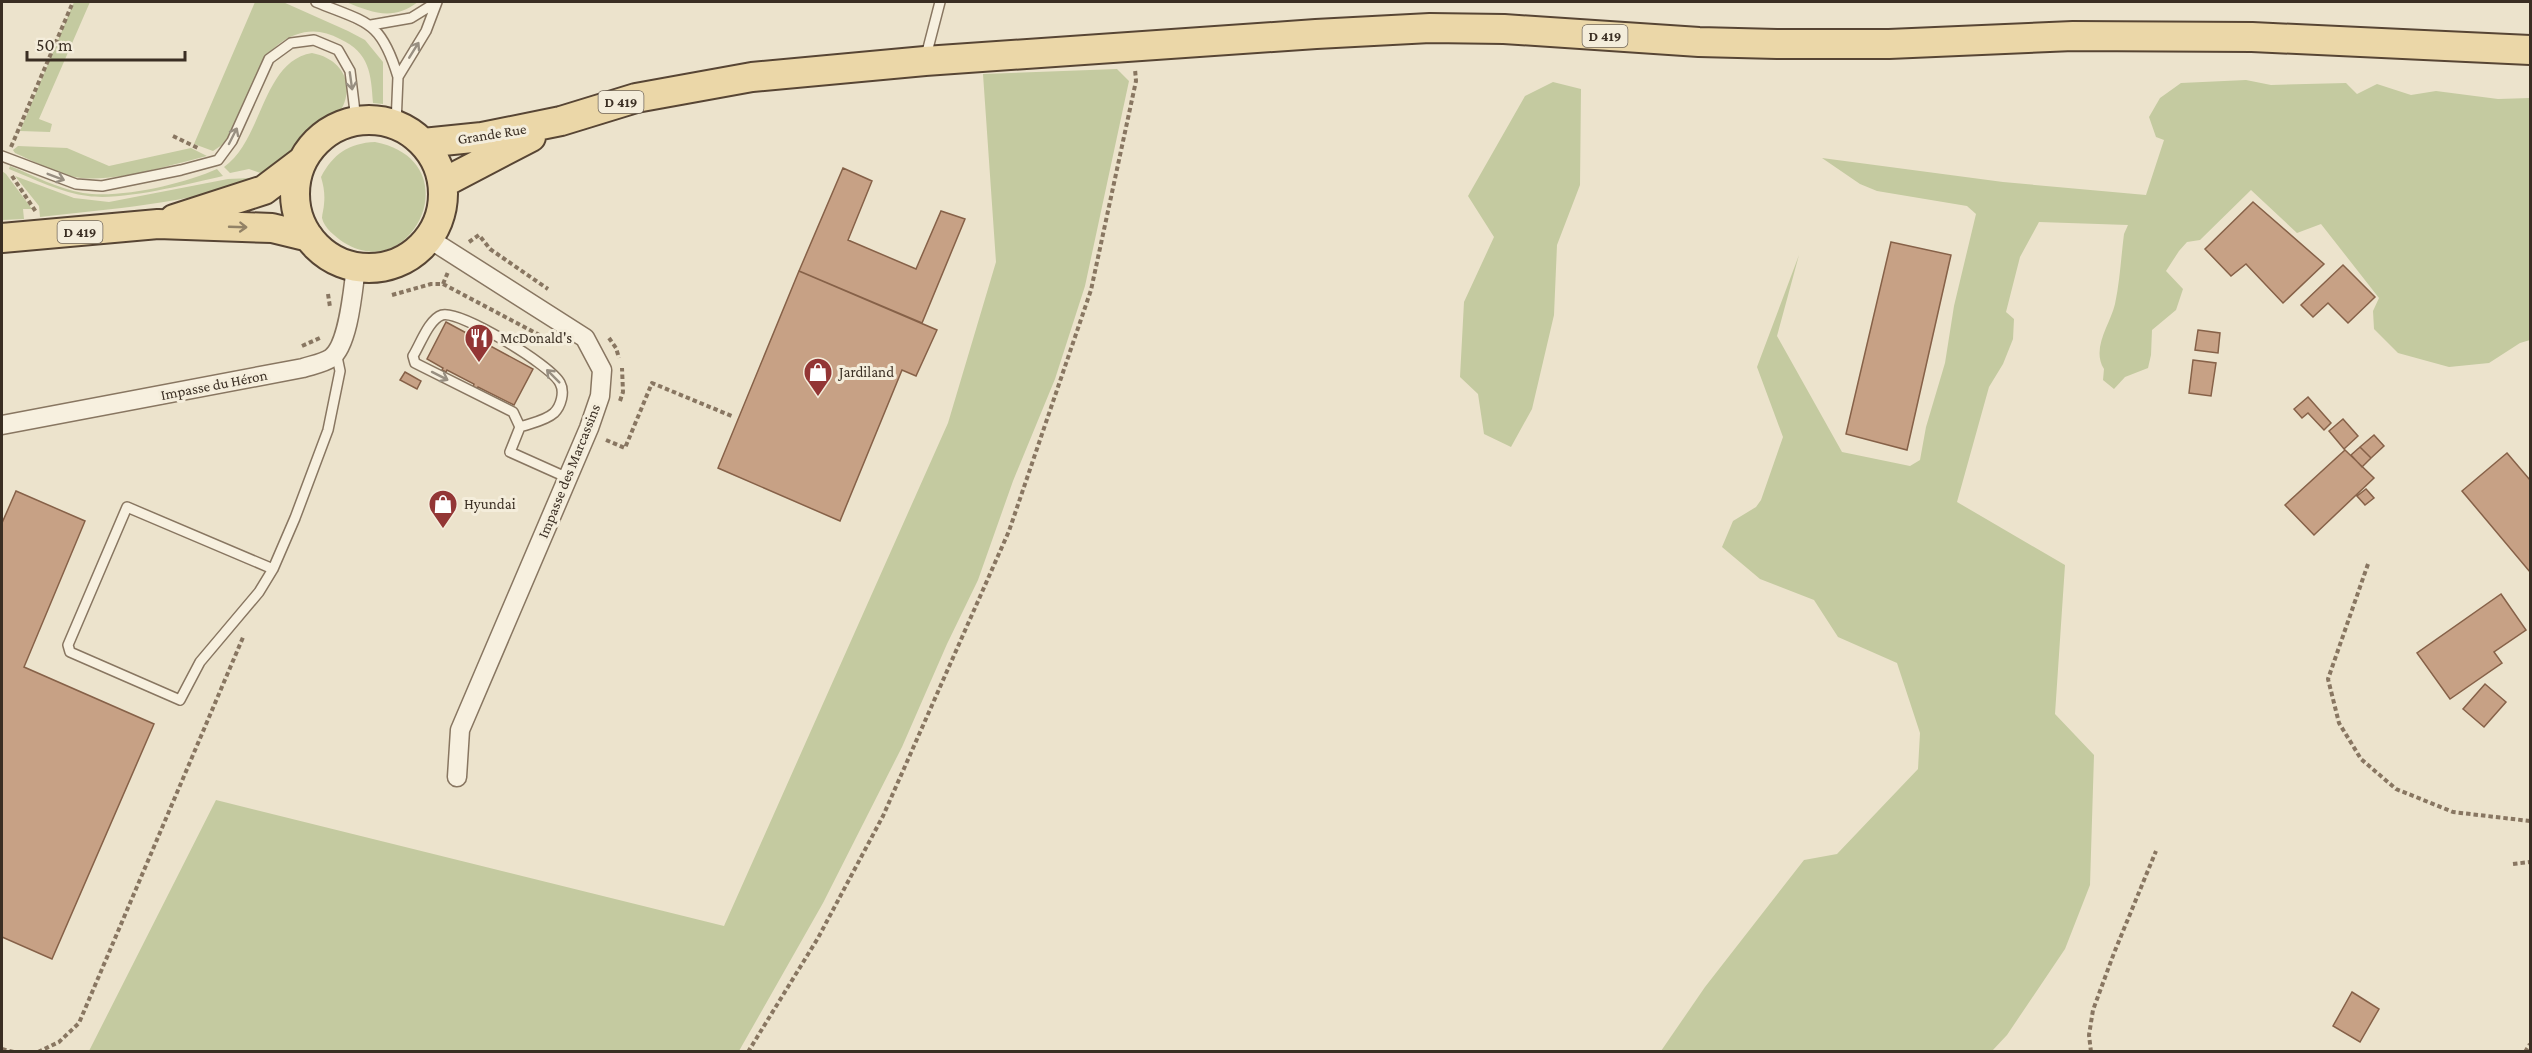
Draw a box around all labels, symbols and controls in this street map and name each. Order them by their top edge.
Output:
scale bar [27,24,184,62]
road number: D 419 [1582,25,1628,47]
text: 50 m [36,35,73,55]
one-way arrow [409,42,421,59]
one-way arrow [346,70,357,90]
road number: D 419 [598,91,644,113]
street label: Grande Rue [456,121,528,147]
one-way arrow [228,127,240,145]
one-way arrow [46,172,65,183]
road number: D 419 [58,221,103,243]
one-way arrow [227,221,247,233]
restaurant icon: McDonald's [463,322,495,364]
place label: McDonald's [500,330,572,346]
shop icon: Jardiland [802,356,834,398]
place label: Jardiland [837,364,894,381]
street label: Impasse du Héron [159,367,269,404]
one-way arrow [546,369,561,384]
one-way arrow [431,371,449,383]
street label: Impasse des Marcassins [535,402,604,541]
shop icon: Hyundai [427,488,459,530]
place label: Hyundai [464,496,516,513]

